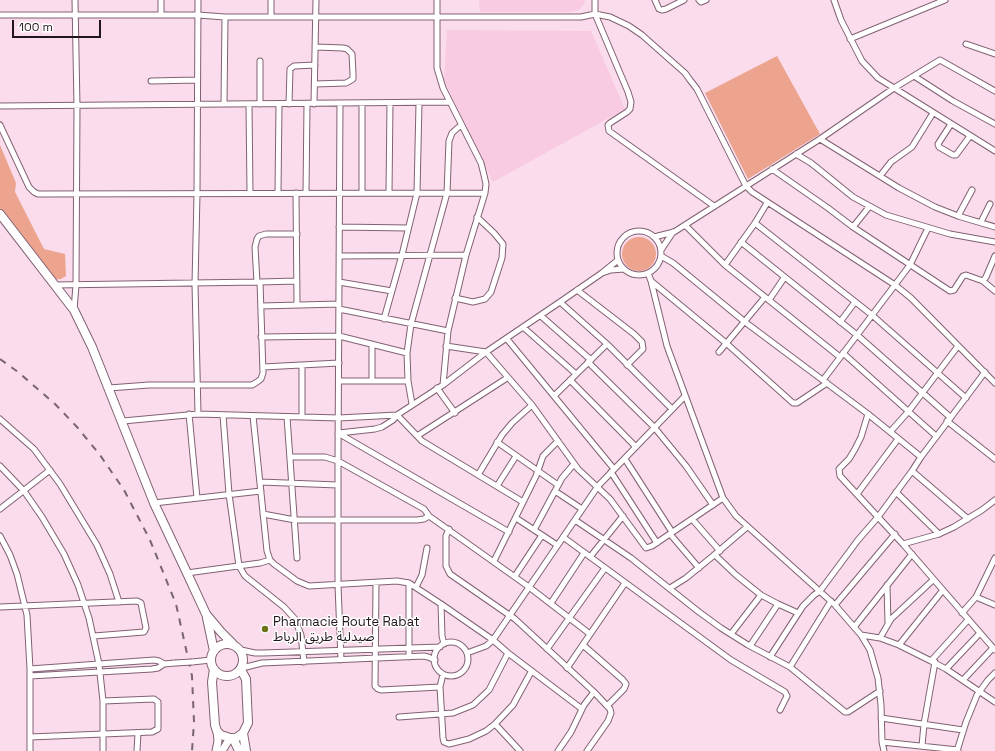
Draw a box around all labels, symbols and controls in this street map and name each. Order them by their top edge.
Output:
scale bar [14,12,103,38]
text: 100 m [19,19,53,35]
place label: Pharmacie Route Rabat صيدلية طريق الرباط [273,614,420,645]
marker: Pharmacie Route Rabat صيدلية طريق الرباط [260,624,270,634]

